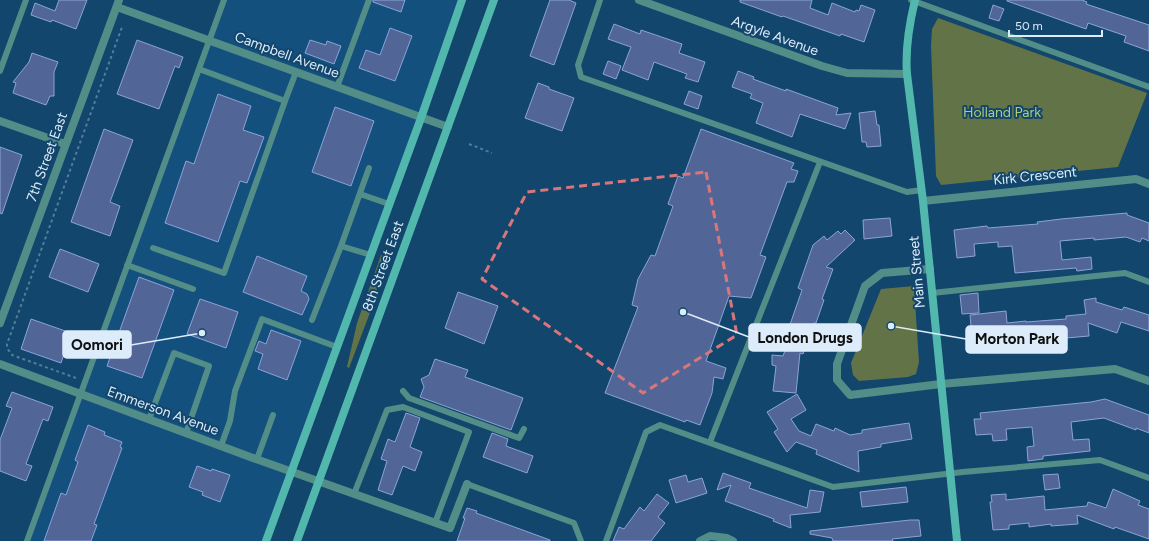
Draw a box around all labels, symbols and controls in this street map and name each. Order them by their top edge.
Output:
street label: Argyle Avenue [729,12,821,60]
scale bar [1009,12,1102,38]
text: 50 m [1015,19,1043,33]
street label: Campbell Avenue [232,28,342,82]
park label: Holland Park [963,104,1041,121]
street label: 7th Street East [23,110,71,204]
street label: Kirk Crescent [992,163,1078,189]
street label: 8th Street East [359,218,407,314]
street label: Main Street [905,235,929,309]
callout: London Drugs [749,324,861,351]
callout: Morton Park [966,326,1067,353]
text: London Drugs [757,329,853,347]
text: Morton Park [975,330,1059,348]
callout: Oomori [63,331,131,358]
text: Oomori [71,336,123,354]
street label: Emmerson Avenue [105,383,222,439]

